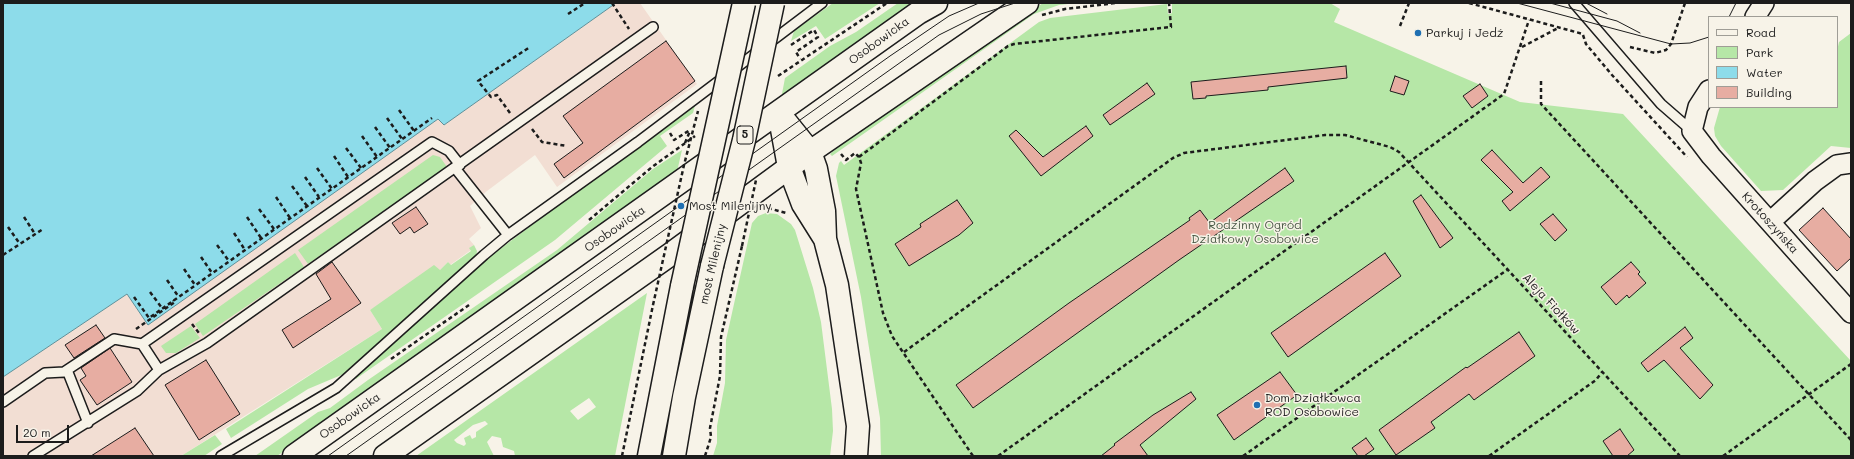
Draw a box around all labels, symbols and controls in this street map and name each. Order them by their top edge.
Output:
street label: Osobowicka [846,14,912,68]
legend [1708,16,1838,108]
text: Road [1746,24,1776,40]
place label: Parkuj i Jedź [1426,26,1503,40]
marker: Parkuj i Jedź [1413,28,1423,38]
text: Park [1746,44,1773,60]
text: Water [1746,64,1783,80]
text: Building [1746,84,1792,100]
road number: 5 [737,126,753,144]
street label: Krotoszyńska [1739,189,1801,257]
place label: Most Milenijny [689,199,772,213]
marker: Most Milenijny [676,201,686,211]
street label: Osobowicka [582,203,648,255]
park label: Rodzinny Ogród Działkowy Osobowice [1191,218,1319,246]
street label: most Milenijny [697,222,729,306]
street label: Aleja Fiołków [1519,271,1583,337]
street label: Osobowicka [317,390,383,442]
place label: Dom Działkowca ROD Osobowice [1265,391,1361,419]
marker: Dom Działkowca ROD Osobowice [1252,400,1262,410]
scale bar [18,417,71,443]
text: 20 m [23,424,51,440]

